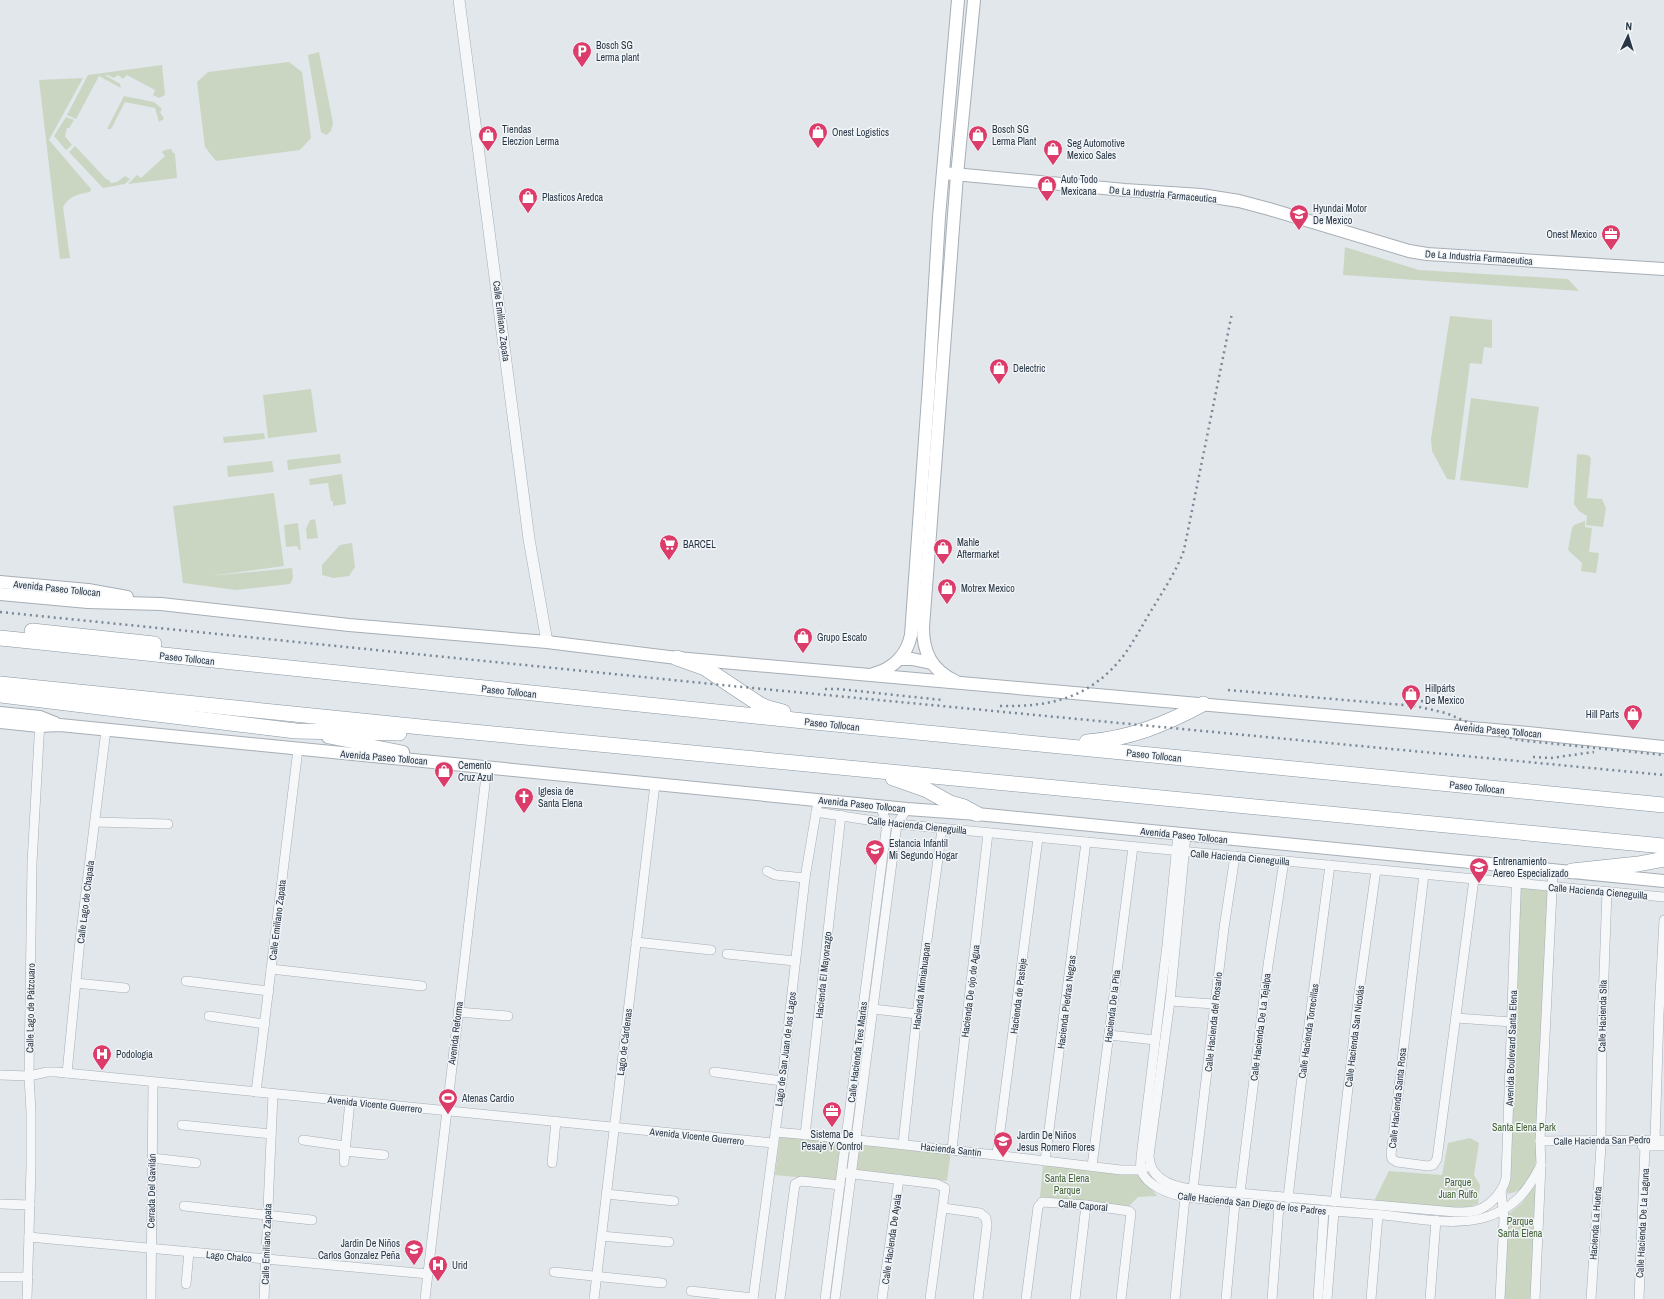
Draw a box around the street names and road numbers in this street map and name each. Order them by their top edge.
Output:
street label: De La Industria Farmaceutica [1109,183,1218,206]
street label: De La Industria Farmaceutica [1425,247,1534,268]
street label: Calle Emiliano Zapata [490,280,513,363]
street label: Avenida Paseo Tollocan [12,577,101,600]
street label: Paseo Tollocan [159,649,215,668]
street label: Paseo Tollocan [481,682,537,701]
street label: Paseo Tollocan [804,715,860,734]
street label: Avenida Paseo Tollocan [1453,720,1542,741]
street label: Paseo Tollocan [1126,746,1182,765]
street label: Avenida Paseo Tollocan [339,747,428,768]
street label: Paseo Tollocan [1449,778,1505,797]
street label: Avenida Paseo Tollocan [817,793,906,816]
street label: Calle Hacienda Cieneguilla [867,814,968,837]
street label: Avenida Paseo Tollocan [1139,824,1228,847]
street label: Calle Hacienda Cieneguilla [1190,847,1291,868]
street label: Calle Lago de Chapala [74,859,97,944]
street label: Calle Emiliano Zapata [266,879,289,961]
street label: Calle Hacienda Cieneguilla [1548,881,1649,902]
street label: Hacienda El Mayorazgo [812,930,835,1019]
street label: Hacienda Mimiahuapan [910,942,933,1030]
street label: Hacienda De ojo de Agua [958,943,983,1038]
street label: Hacienda Piedras Negras [1054,954,1079,1050]
street label: Hacienda de Pasteje [1007,957,1030,1035]
street label: Calle Lago de Pátzcuaro [23,963,38,1053]
street label: Hacienda De la Pila [1102,969,1123,1043]
street label: Calle Hacienda del Rosario [1202,971,1225,1073]
street label: Calle Hacienda De La Tejalpa [1247,972,1274,1082]
street label: Calle Hacienda Sila [1595,979,1610,1052]
street label: Calle Hacienda Torrecillas [1295,983,1322,1079]
street label: Calle Hacienda San Nicolás [1342,984,1367,1088]
street label: Avenida Boulevard Santa Elena [1503,989,1520,1107]
street label: Lago de San Juan de los Lagos [772,991,799,1107]
street label: Avenida Reforma [445,1000,466,1066]
street label: Calle Hacienda Tres Marías [845,1001,870,1103]
street label: Lago de Cárdenas [614,1008,635,1076]
street label: Calle Hacienda Santa Rosa [1386,1047,1409,1149]
street label: Avenida Vicente Guerrero [326,1093,423,1116]
street label: Avenida Vicente Guerrero [648,1125,745,1148]
street label: Calle Hacienda San Pedro [1553,1133,1651,1148]
street label: Hacienda Santin [920,1140,982,1159]
street label: Cerrada Del Gavilán [144,1154,159,1228]
street label: Calle Hacienda De La Laguna [1633,1167,1652,1278]
street label: Hacienda La Huerta [1586,1186,1605,1260]
street label: Calle Hacienda San Diego de los Padres [1177,1189,1327,1218]
street label: Calle Hacienda De Ayala [879,1193,904,1285]
street label: Calle Caporal [1058,1197,1108,1214]
street label: Calle Emiliano Zapata [259,1203,274,1285]
street label: Lago Chalco [205,1248,253,1265]

